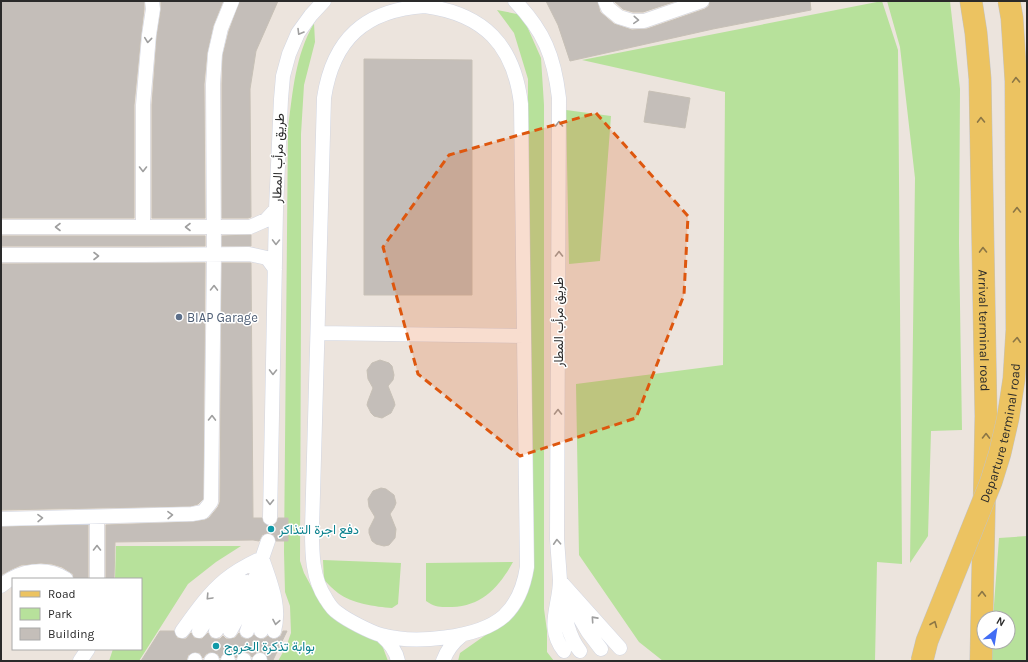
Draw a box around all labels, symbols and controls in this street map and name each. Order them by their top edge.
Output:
one-way arrow [633,16,639,25]
one-way arrow [298,28,305,35]
one-way arrow [144,37,153,43]
one-way arrow [1011,77,1020,83]
street label: طريق مرأب المطار [269,113,288,204]
one-way arrow [976,117,985,123]
one-way arrow [555,121,563,127]
one-way arrow [139,166,147,172]
one-way arrow [1013,207,1021,213]
one-way arrow [55,223,61,231]
one-way arrow [185,223,191,231]
one-way arrow [271,239,280,245]
one-way arrow [979,247,987,253]
one-way arrow [554,251,563,257]
one-way arrow [93,252,99,260]
street label: Arrival terminal road [976,269,993,392]
street label: طريق مرأب المطار [551,277,567,368]
one-way arrow [210,285,218,291]
place label: BIAP Garage [187,310,258,325]
marker: BIAP Garage [174,312,184,322]
one-way arrow [1012,337,1021,343]
street label: Departure terminal road [976,363,1022,505]
one-way arrow [269,369,277,375]
one-way arrow [554,409,562,415]
one-way arrow [208,415,217,421]
one-way arrow [982,433,990,439]
one-way arrow [266,499,274,505]
one-way arrow [167,511,173,519]
one-way arrow [37,514,43,522]
place label: دفع اجرة التذاكر [278,522,359,539]
marker: دفع اجرة التذاكر [266,524,276,534]
one-way arrow [553,539,562,545]
one-way arrow [93,545,101,551]
legend [12,578,142,650]
text: Road [48,587,76,601]
one-way arrow [978,591,986,597]
one-way arrow [206,592,213,600]
text: Park [48,607,73,621]
north arrow [976,610,1016,650]
text: N [994,614,1007,629]
one-way arrow [591,617,598,624]
one-way arrow [272,618,281,625]
one-way arrow [929,621,937,629]
text: Building [48,627,95,641]
place label: بوابة تذكرة الخروج [224,639,315,656]
marker: بوابة تذكرة الخروج [211,641,221,651]

